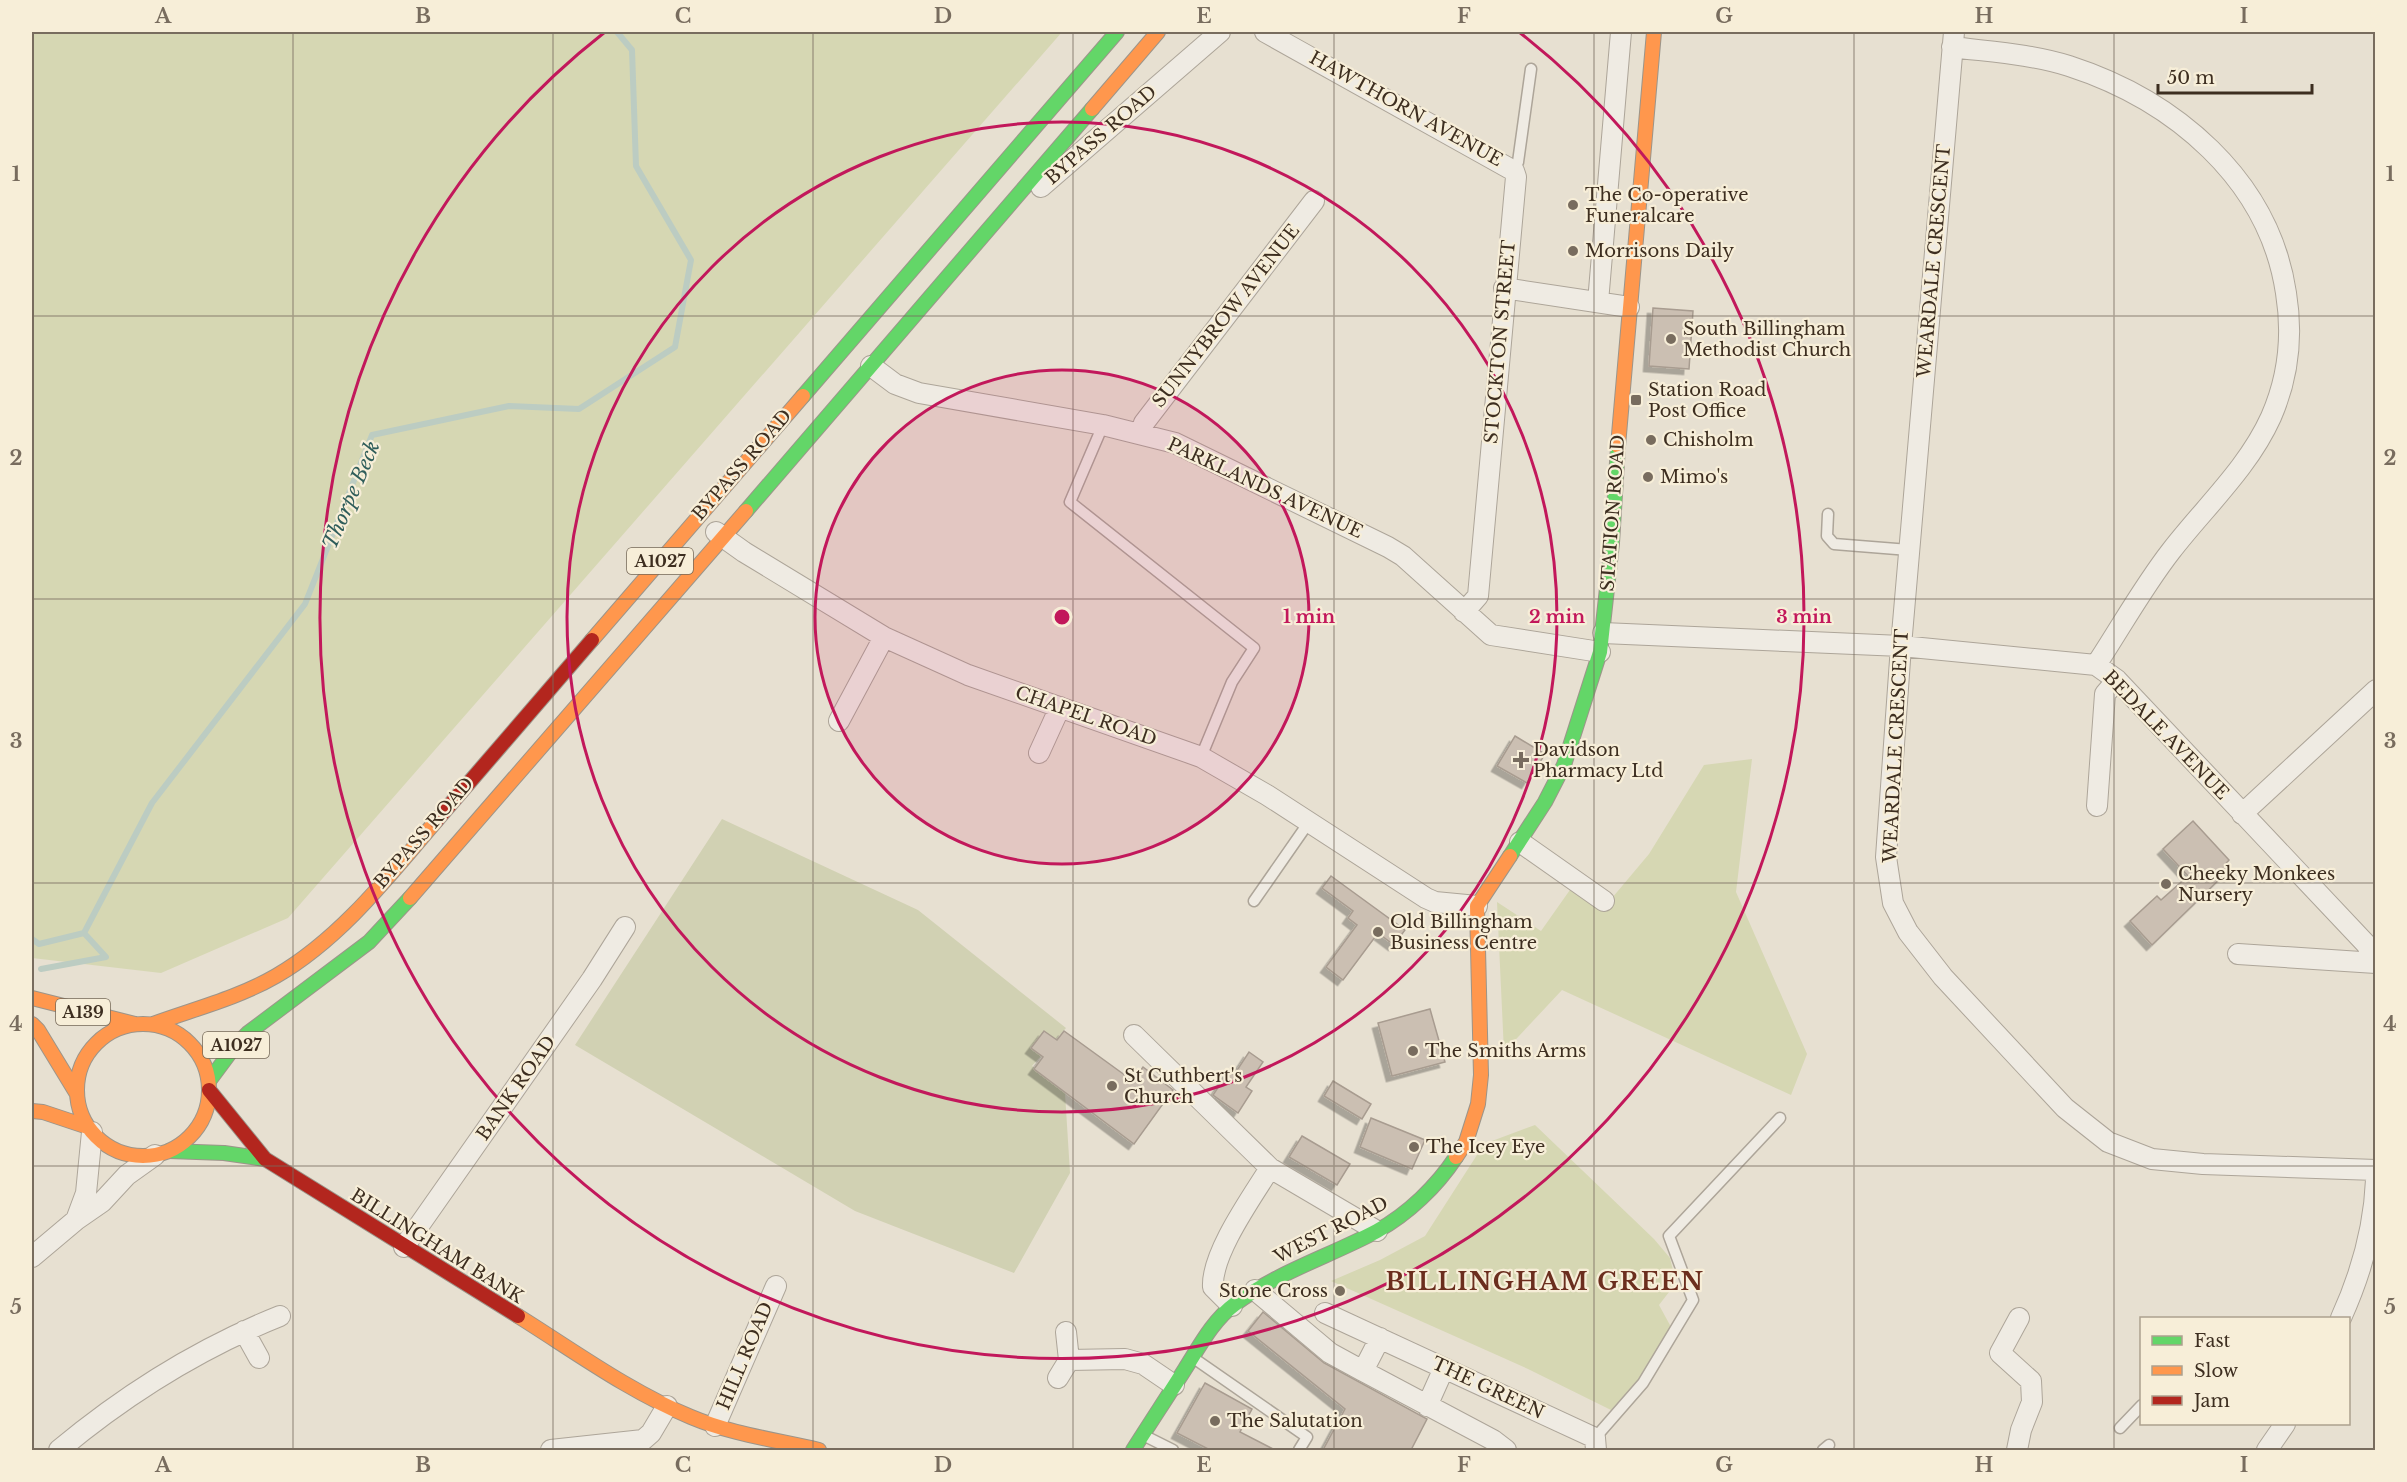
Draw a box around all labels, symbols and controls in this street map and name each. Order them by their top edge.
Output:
text: A [154,4,172,28]
text: B [415,4,431,28]
text: C [675,4,691,28]
text: D [934,4,952,28]
text: E [1196,4,1212,28]
text: F [1457,4,1471,28]
text: G [1715,4,1733,28]
text: H [1975,4,1994,28]
text: I [2240,4,2248,28]
street label: HAWTHORN AVENUE [1306,47,1506,171]
scale bar [2158,57,2312,95]
text: 50 m [2167,67,2215,89]
street label: BYPASS ROAD [1041,81,1161,189]
street label: WEARDALE CRESCENT [1913,143,1955,380]
text: 1 [12,162,21,186]
text: 1 [2386,162,2395,186]
place label: The Co-operative Funeralcare [1585,184,1748,227]
marker: The Co-operative Funeralcare [1566,198,1580,212]
street label: SUNNYBROW AVENUE [1148,220,1304,412]
street label: STOCKTON STREET [1480,239,1520,445]
place label: Morrisons Daily [1585,240,1735,262]
marker: Morrisons Daily [1566,244,1580,258]
place label: South Billingham Methodist Church [1683,318,1851,361]
marker: South Billingham Methodist Church [1664,332,1678,346]
place label: Station Road Post Office [1648,379,1766,422]
marker: Station Road Post Office [1629,393,1643,407]
street label: BYPASS ROAD [688,405,796,525]
place label: Chisholm [1663,429,1753,451]
street label: PARKLANDS AVENUE [1164,433,1366,543]
marker: Chisholm [1644,433,1658,447]
street label: STATION ROAD [1597,434,1629,592]
water label: Thorpe Beck [317,437,385,553]
text: 2 [9,446,23,470]
text: 2 [2383,446,2397,470]
place label: Mimo's [1660,466,1728,488]
marker: Mimo's [1641,470,1655,484]
road number: A1027 [627,548,693,574]
text: 1 min [1283,606,1335,628]
text: 2 min [1529,606,1585,628]
text: 3 min [1776,606,1832,628]
centre of rings [1052,607,1072,627]
street label: WEARDALE CRESCENT [1879,628,1913,865]
street label: BEDALE AVENUE [2099,666,2233,804]
street label: CHAPEL ROAD [1012,681,1160,751]
text: 3 [10,729,22,753]
text: 3 [2384,729,2396,753]
place label: Davidson Pharmacy Ltd [1533,739,1663,782]
marker: Davidson Pharmacy Ltd [1514,753,1528,767]
street label: BYPASS ROAD [370,773,478,893]
place label: Cheeky Monkees Nursery [2178,863,2335,906]
marker: Cheeky Monkees Nursery [2159,877,2173,891]
place label: Old Billingham Business Centre [1390,911,1537,954]
marker: Old Billingham Business Centre [1371,925,1385,939]
road number: A139 [56,999,110,1025]
text: 4 [9,1012,23,1036]
text: 4 [2383,1012,2397,1036]
street label: BANK ROAD [472,1031,560,1145]
road number: A1027 [203,1032,269,1058]
place label: The Smiths Arms [1425,1040,1586,1062]
marker: The Smiths Arms [1406,1044,1420,1058]
place label: St Cuthbert's Church [1124,1065,1242,1108]
marker: St Cuthbert's Church [1105,1079,1119,1093]
place label: The Icey Eye [1426,1136,1545,1158]
marker: The Icey Eye [1407,1140,1421,1154]
street label: BILLINGHAM BANK [347,1184,528,1309]
street label: WEST ROAD [1269,1192,1392,1269]
district label: BILLINGHAM GREEN [1385,1267,1705,1296]
place label: Stone Cross [1219,1280,1328,1302]
marker: Stone Cross [1333,1284,1347,1298]
text: 5 [10,1295,22,1319]
text: 5 [2384,1295,2396,1319]
street label: HILL ROAD [712,1299,778,1413]
legend [2140,1317,2350,1425]
text: Fast [2194,1330,2231,1352]
street label: THE GREEN [1428,1352,1548,1424]
text: Slow [2194,1360,2239,1382]
text: Jam [2192,1390,2230,1412]
place label: The Salutation [1227,1410,1363,1432]
marker: The Salutation [1208,1414,1222,1428]
text: A [154,1453,172,1477]
text: B [415,1453,431,1477]
text: C [675,1453,691,1477]
text: D [934,1453,952,1477]
text: E [1196,1453,1212,1477]
text: F [1457,1453,1471,1477]
text: G [1715,1453,1733,1477]
text: H [1975,1453,1994,1477]
text: I [2240,1453,2248,1477]

